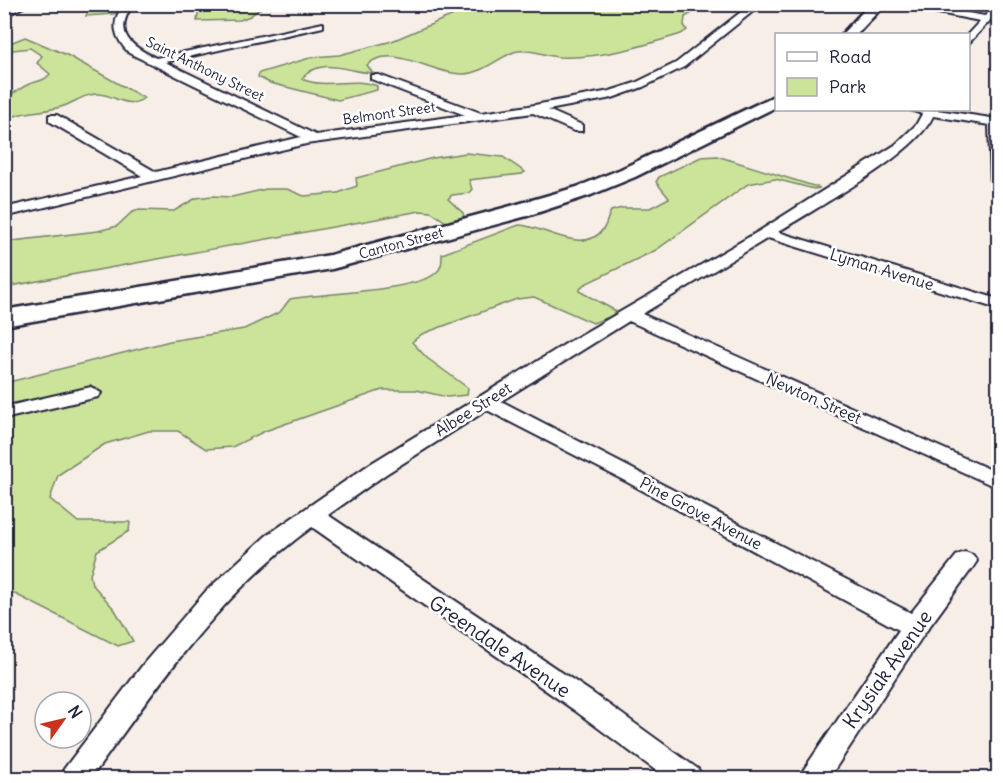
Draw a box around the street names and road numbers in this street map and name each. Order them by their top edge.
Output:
street label: Saint Anthony Street [143,33,267,106]
street label: Belmont Street [341,98,437,128]
street label: Canton Street [357,223,445,263]
street label: Lyman Avenue [828,244,936,294]
street label: Newton Street [763,368,865,428]
street label: Albee Street [431,377,515,440]
street label: Pine Grove Avenue [636,472,766,554]
street label: Greendale Avenue [424,589,576,703]
street label: Krysiak Avenue [837,605,937,733]

